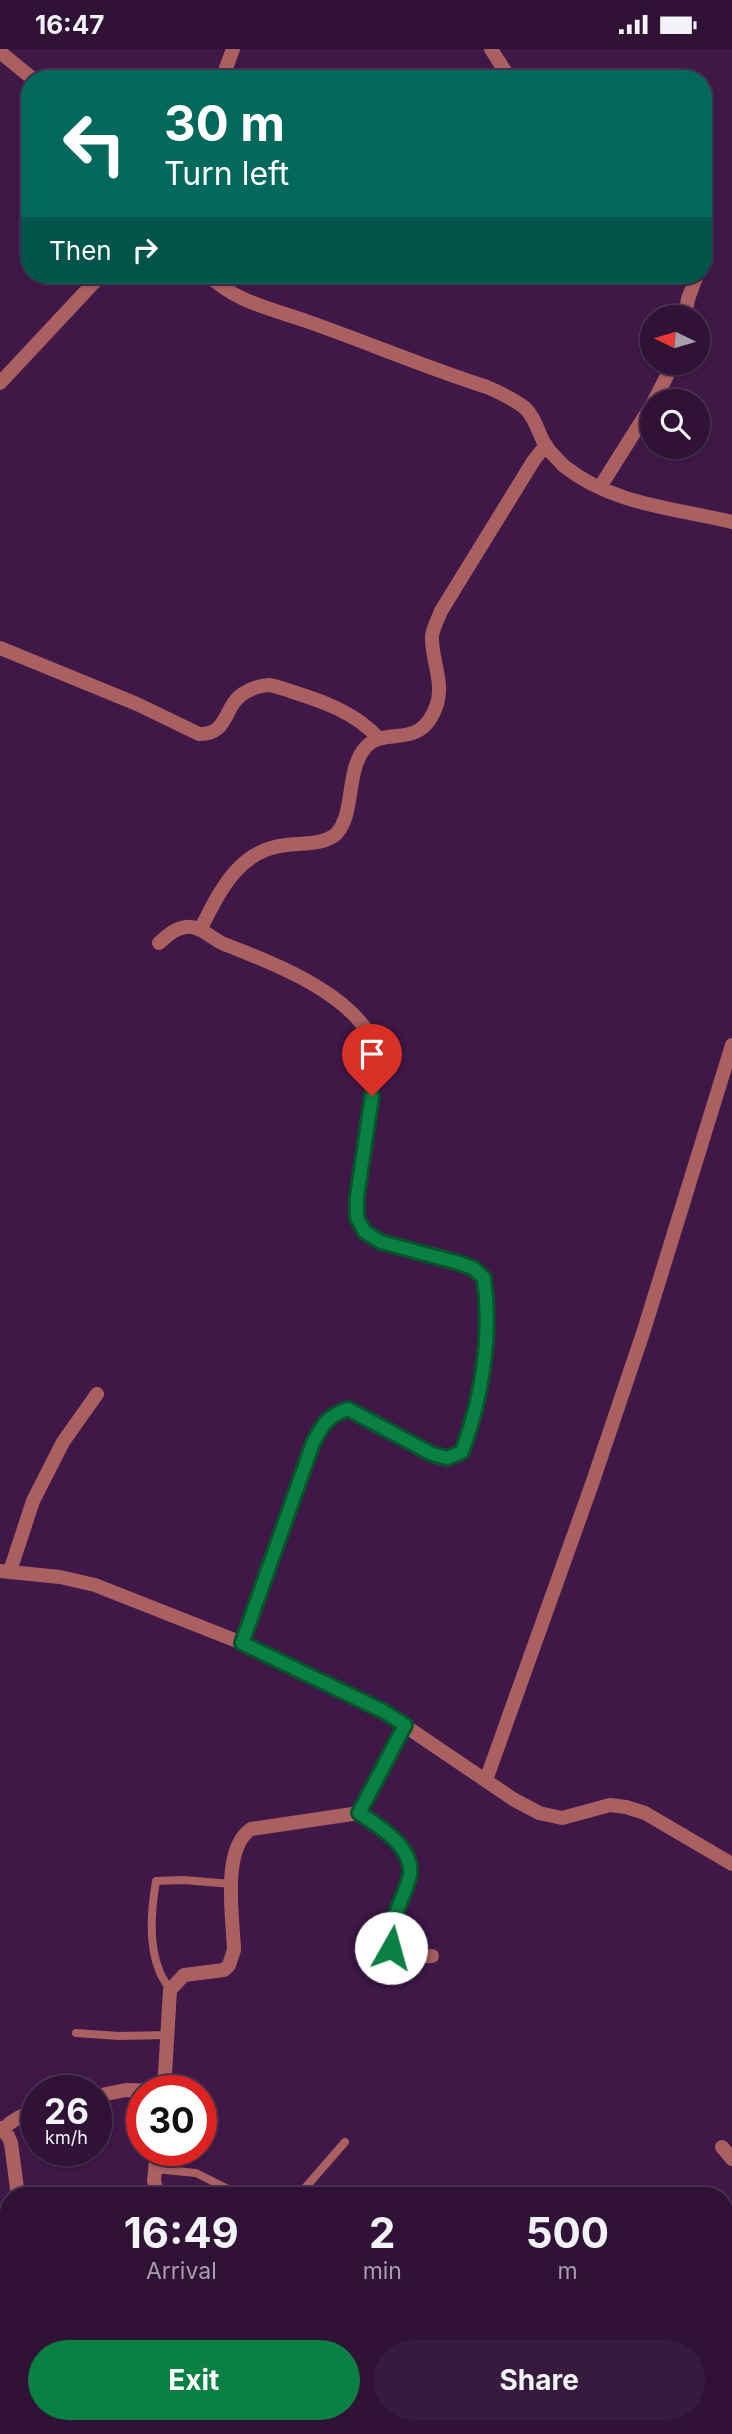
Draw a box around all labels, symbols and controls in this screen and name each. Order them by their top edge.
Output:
text: 16:47 [35,9,104,40]
text: 30 m [164,94,285,153]
icon: left [49,98,140,189]
text: Turn left [164,154,289,193]
icon: right [126,231,164,269]
text: Then [49,235,112,266]
north arrow [640,305,710,375]
map controls [640,305,710,459]
button: search [640,389,710,459]
pin [342,1024,402,1096]
icon: arrive [353,1035,391,1073]
position arrow [354,1911,428,1985]
speed limit sign: 30 [126,2075,217,2166]
text: 26 [44,2090,89,2132]
text: km/h [45,2127,88,2148]
text: 16:49 [124,2207,239,2258]
text: 2 [369,2207,396,2258]
text: 500 [526,2207,609,2258]
text: Arrival [146,2257,217,2285]
text: min [363,2257,402,2285]
text: m [557,2257,578,2285]
button: Exit [28,2340,360,2420]
button: Share [374,2340,705,2420]

